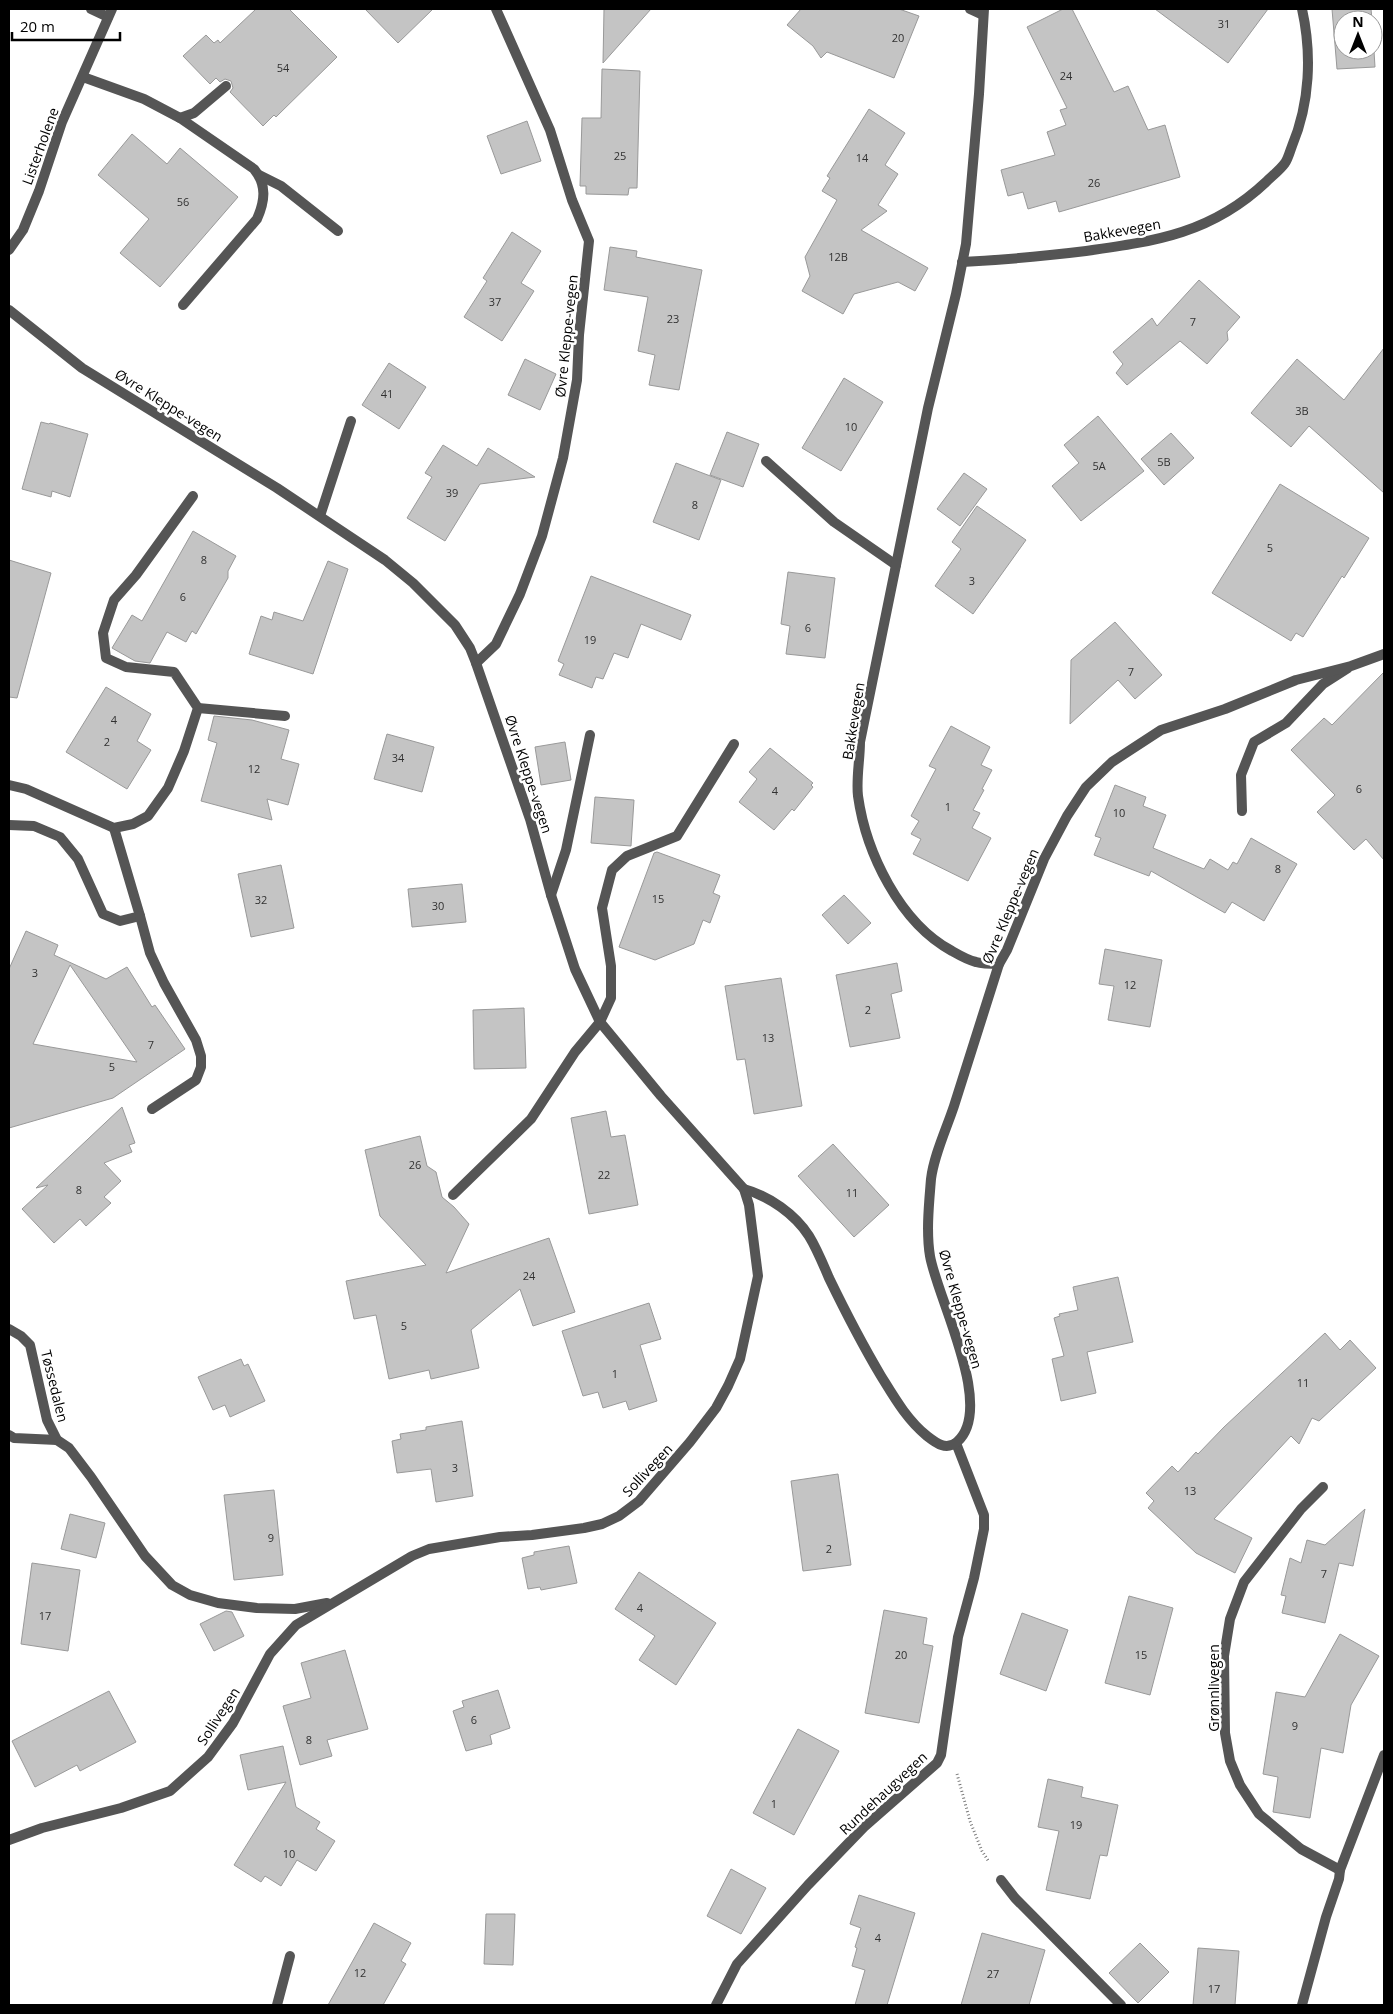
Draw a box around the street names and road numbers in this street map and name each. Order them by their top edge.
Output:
street label: Listerholene [17,105,63,187]
street label: Bakkevegen [1082,214,1162,246]
street label: Øvre Kleppe-vegen [550,274,582,398]
street label: Øvre Kleppe-vegen [112,364,226,446]
street label: Bakkevegen [837,681,869,761]
street label: Øvre Kleppe-vegen [501,712,557,836]
street label: Øvre Kleppe-vegen [977,845,1043,967]
street label: Øvre Kleppe-vegen [935,1247,987,1371]
street label: Tøssedalen [37,1348,73,1424]
street label: Sollivegen [618,1440,676,1500]
street label: Grønnlivegen [1204,1644,1223,1732]
street label: Sollivegen [192,1683,244,1749]
street label: Rundehaugvegen [835,1747,931,1839]

